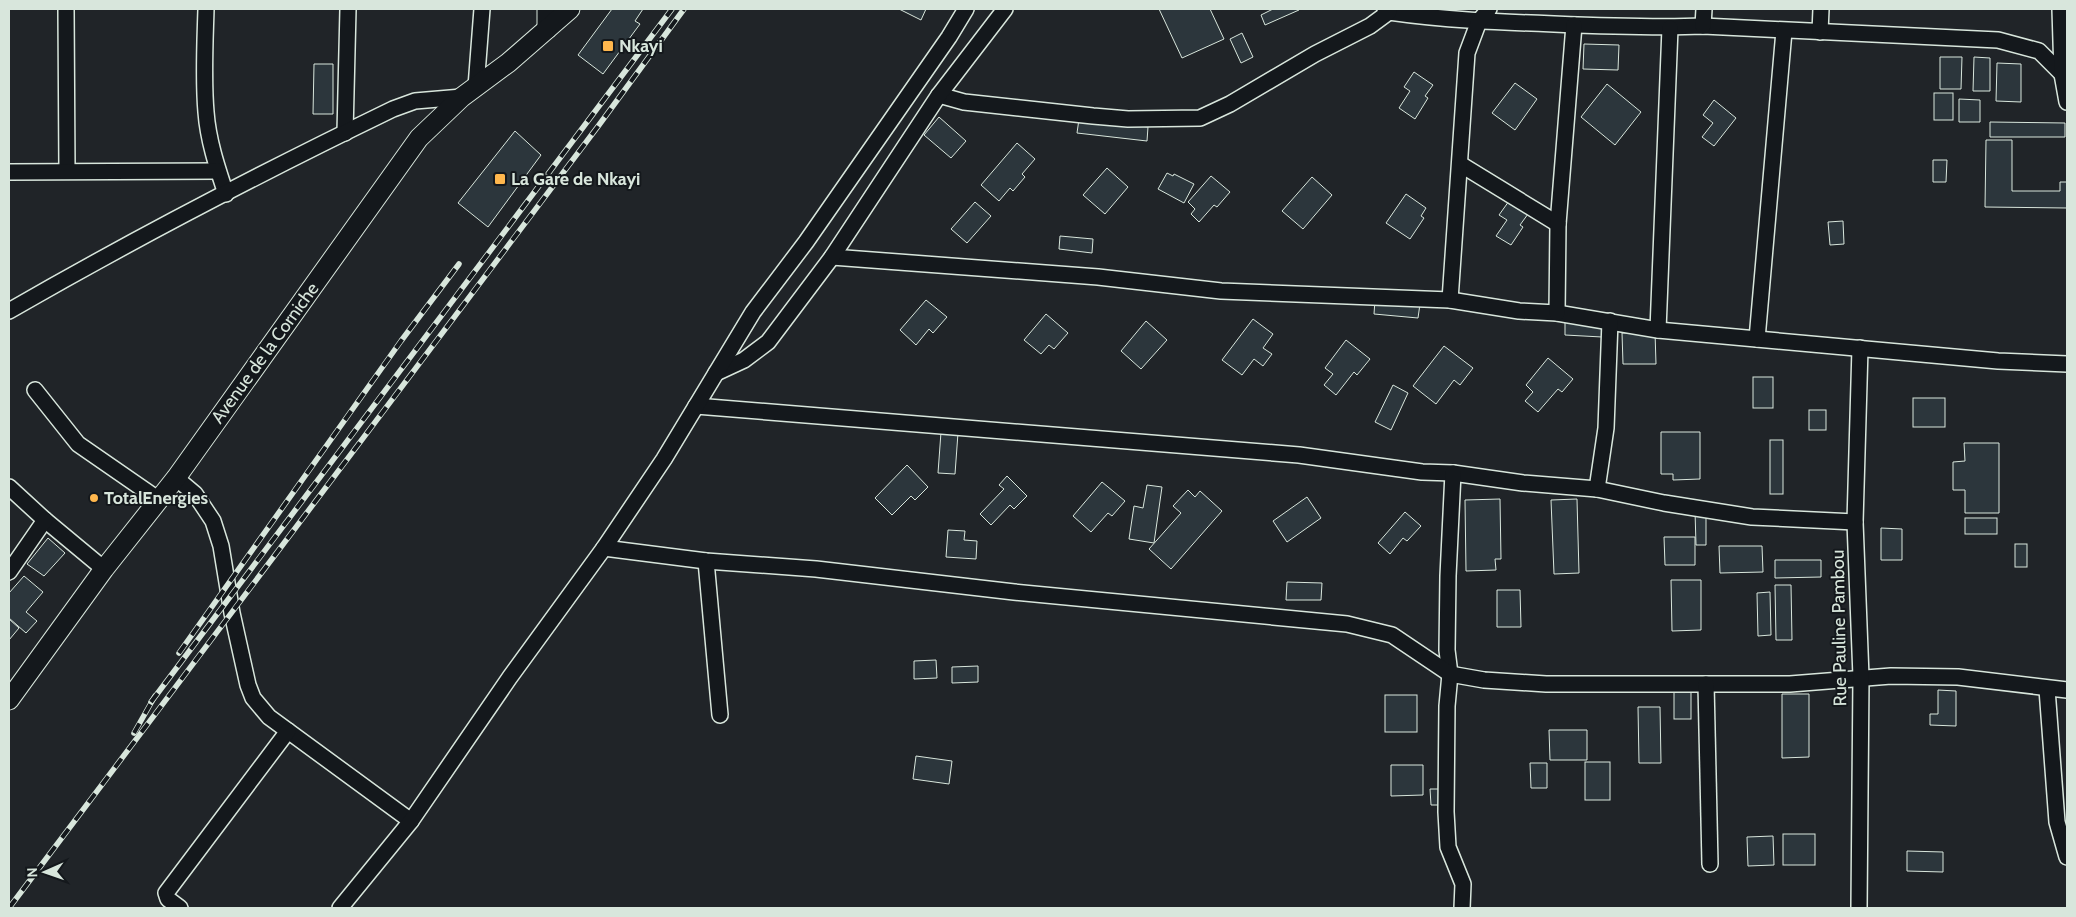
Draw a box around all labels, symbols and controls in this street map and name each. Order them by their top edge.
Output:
place label: Nkayi [619,35,663,57]
marker: Nkayi [601,39,615,53]
place label: La Gare de Nkayi [511,168,640,190]
marker: La Gare de Nkayi [493,172,507,186]
street label: Avenue de la Corniche [206,278,324,428]
place label: TotalEnergies [104,487,209,509]
marker: TotalEnergies [88,492,100,504]
street label: Rue Pauline Pambou [1827,549,1851,707]
north arrow [20,847,70,897]
text: N [23,867,41,878]

